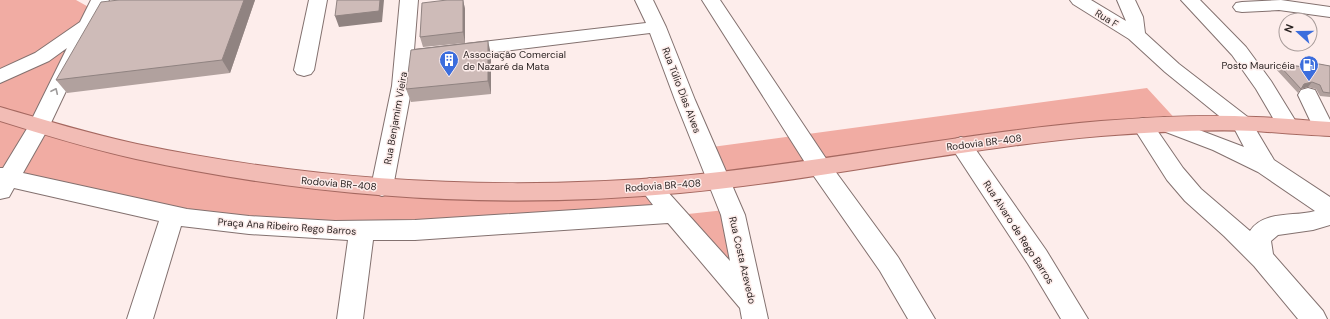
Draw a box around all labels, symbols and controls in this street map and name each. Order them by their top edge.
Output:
street label: Rua F [1093,6,1121,31]
north arrow [1278,12,1318,52]
text: N [1281,22,1297,35]
street label: Rua Túlio Dias Alves [659,45,704,135]
place label: Associação Comercial de Nazaré da Mata [463,48,566,73]
building icon: Associação Comercial de Nazaré da Mata [438,49,460,77]
fuel station icon: Posto Mauricéia [1298,54,1320,82]
place label: Posto Mauricéia [1221,59,1295,72]
street label: Rua Benjamim Vieira [381,71,410,166]
one-way arrow [50,88,58,96]
street label: Rodovia BR-408 [946,131,1022,154]
street label: Rodovia BR-408 [301,174,377,193]
street label: Rodovia BR-408 [625,176,701,195]
street label: Rua Alvaro de Rego Barros [980,178,1057,286]
street label: Praça Ana Ribeiro Rego Barros [217,215,357,238]
street label: Rua Costa Azevedo [726,215,759,305]

